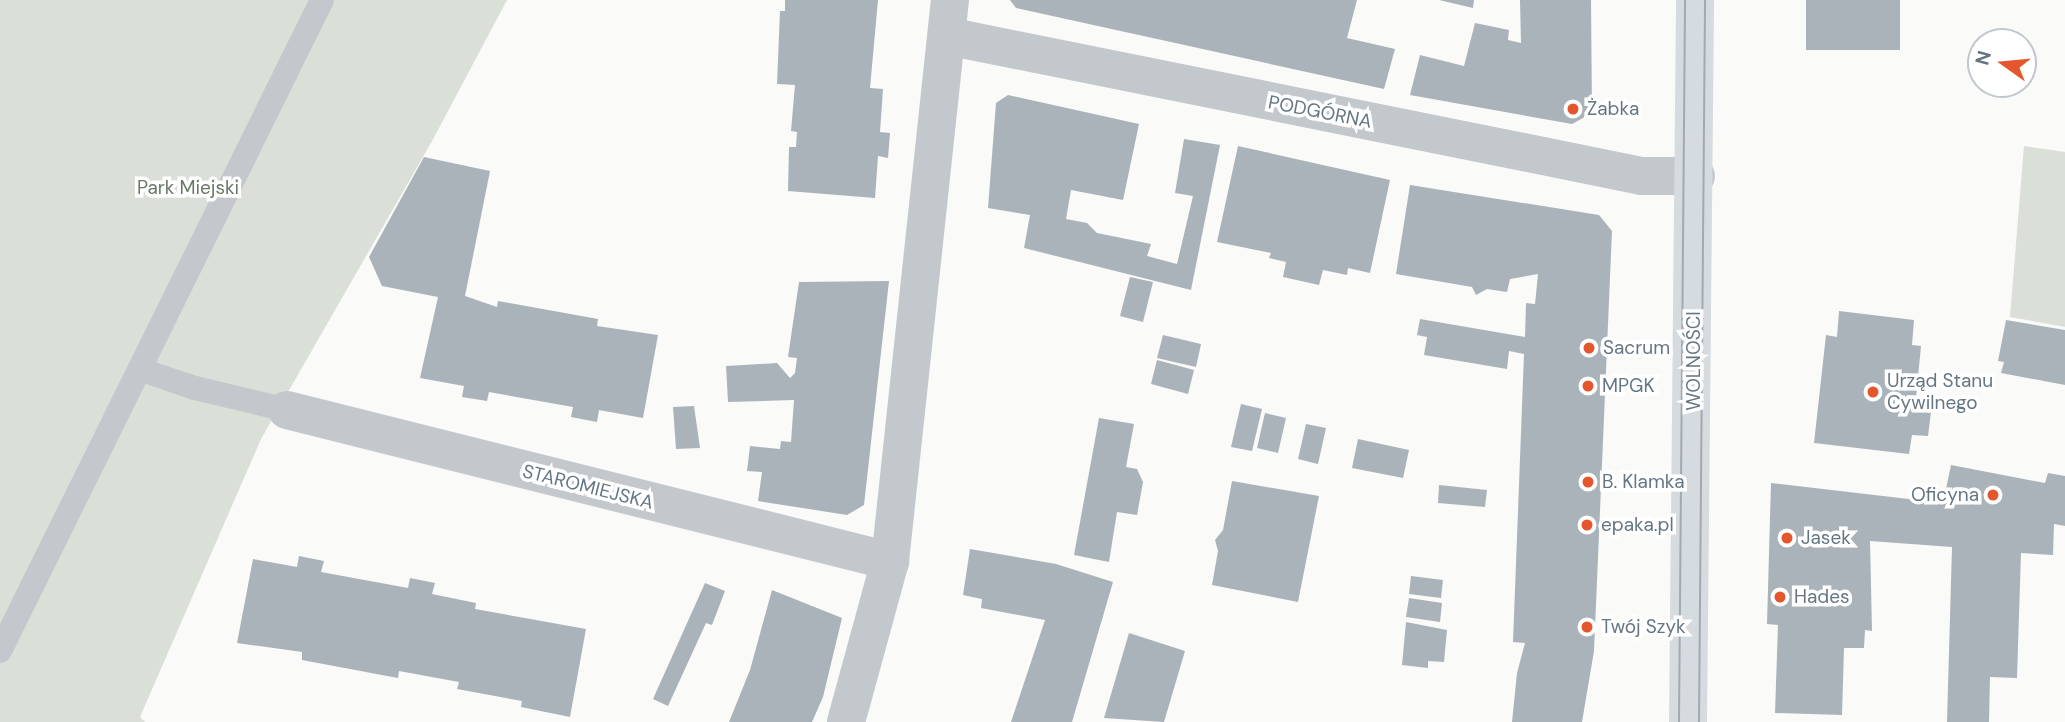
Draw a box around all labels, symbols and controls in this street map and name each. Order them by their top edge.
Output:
north arrow [1967,28,2037,98]
text: N [1969,48,1997,68]
street label: PODGÓRNA [1266,91,1374,133]
place label: Żabka [1587,98,1639,120]
marker: Żabka [1565,101,1581,117]
park label: Park Miejski [137,177,239,199]
street label: WOLNOŚCI [1683,311,1705,411]
place label: Sacrum [1603,337,1670,359]
marker: Sacrum [1581,340,1597,356]
place label: Urząd Stanu Cywilnego [1887,370,1993,414]
place label: MPGK [1602,375,1654,397]
marker: MPGK [1580,378,1596,394]
marker: Urząd Stanu Cywilnego [1865,384,1881,400]
street label: STAROMIEJSKA [520,460,656,514]
place label: B. Klamka [1602,471,1685,493]
marker: B. Klamka [1580,474,1596,490]
place label: Oficyna [1911,484,1979,506]
marker: Oficyna [1985,487,2001,503]
place label: epaka.pl [1601,514,1674,536]
marker: epaka.pl [1579,517,1595,533]
place label: Jasek [1801,527,1851,549]
marker: Jasek [1779,530,1795,546]
place label: Hades [1794,586,1850,608]
marker: Hades [1772,589,1788,605]
place label: Twój Szyk [1601,616,1686,638]
marker: Twój Szyk [1579,619,1595,635]

